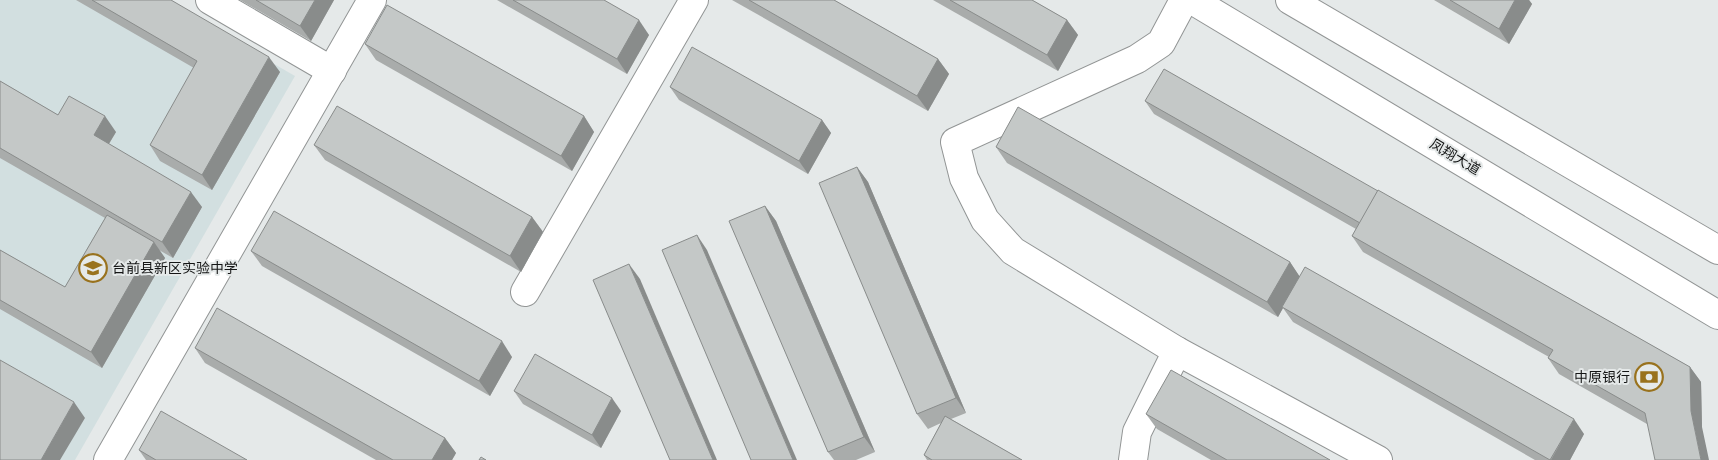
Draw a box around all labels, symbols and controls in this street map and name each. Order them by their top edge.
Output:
street label: 凤翔大道 [1427,136,1483,178]
school or university icon: 台前县新区实验中学 [78,253,108,283]
place label: 台前县新区实验中学 [112,260,238,276]
bank icon: 中原银行 [1634,362,1664,392]
place label: 中原银行 [1574,370,1630,385]

